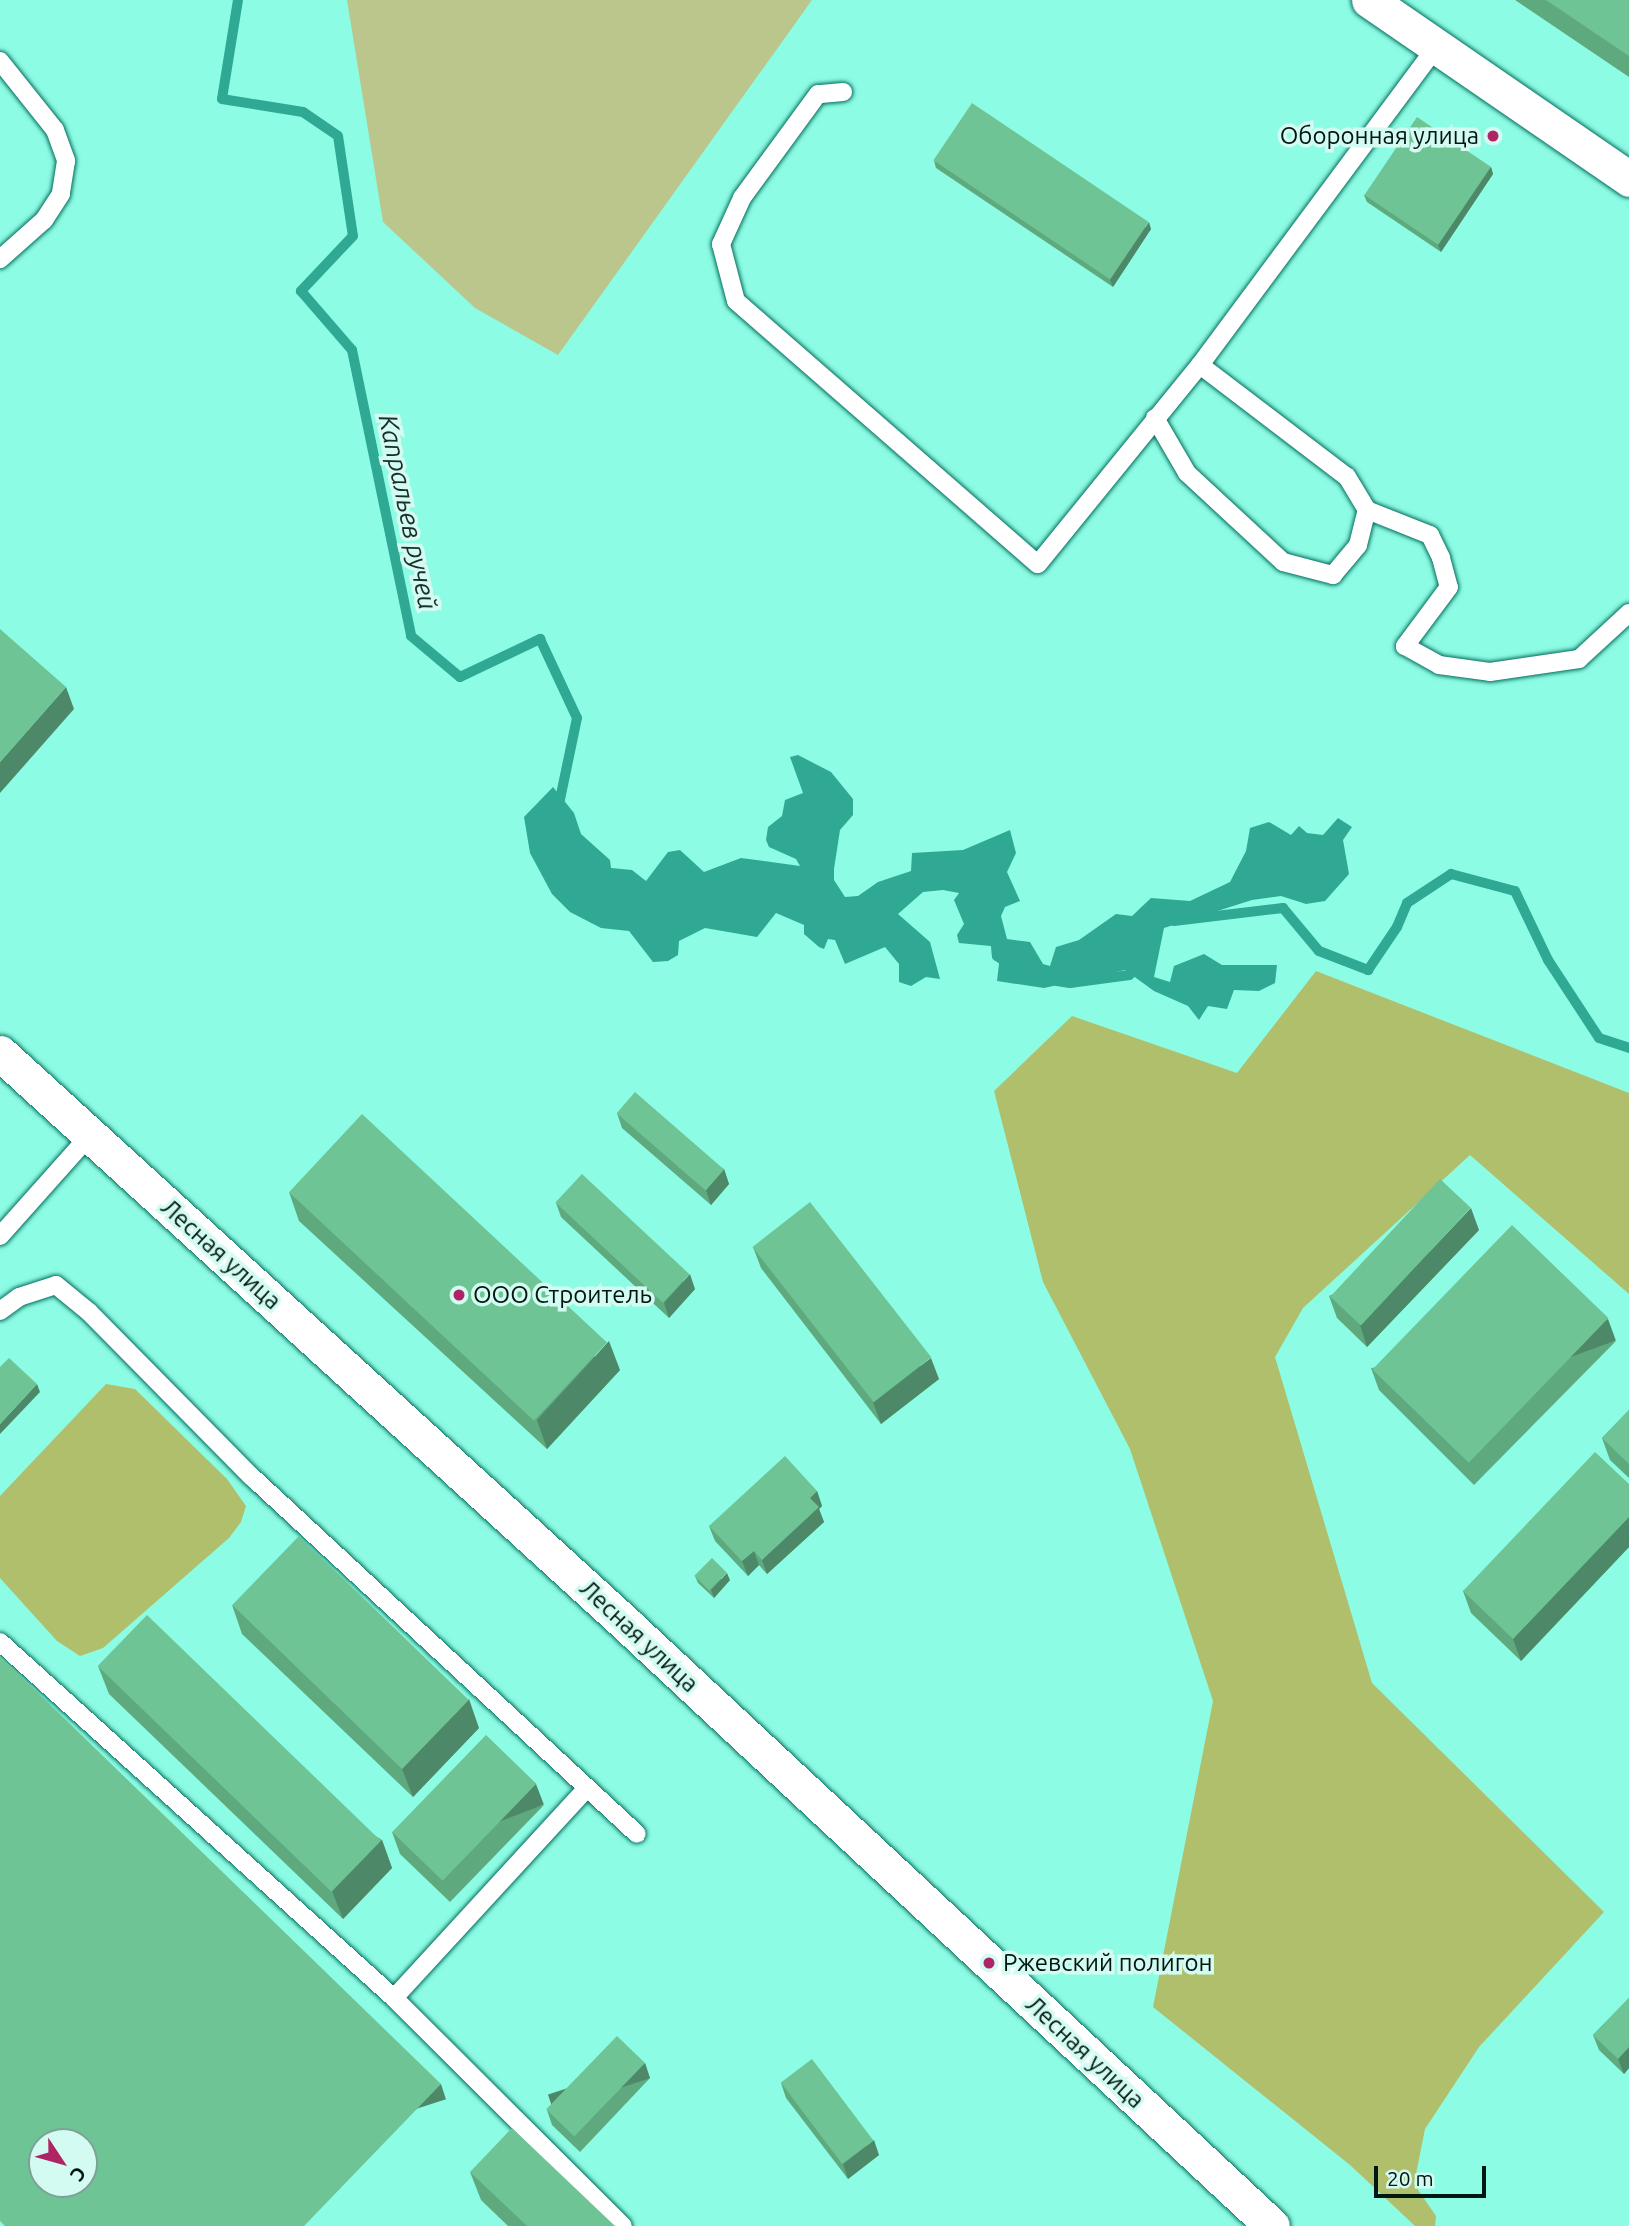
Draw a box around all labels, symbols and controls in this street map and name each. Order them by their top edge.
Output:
place label: Оборонная улица [1280,122,1479,150]
marker: Оборонная улица [1485,128,1501,144]
water label: Капральев ручей [372,412,444,612]
street label: Лесная улица [155,1193,287,1315]
place label: ООО Строитель [473,1281,652,1309]
marker: ООО Строитель [451,1287,467,1303]
street label: Лесная улица [574,1574,704,1698]
place label: Ржевский полигон [1003,1949,1212,1977]
marker: Ржевский полигон [981,1955,997,1971]
street label: Лесная улица [1020,1990,1150,2114]
north arrow [28,2128,98,2198]
scale bar [1377,2152,1489,2196]
text: С [66,2163,91,2186]
text: 20 m [1387,2166,1434,2190]

